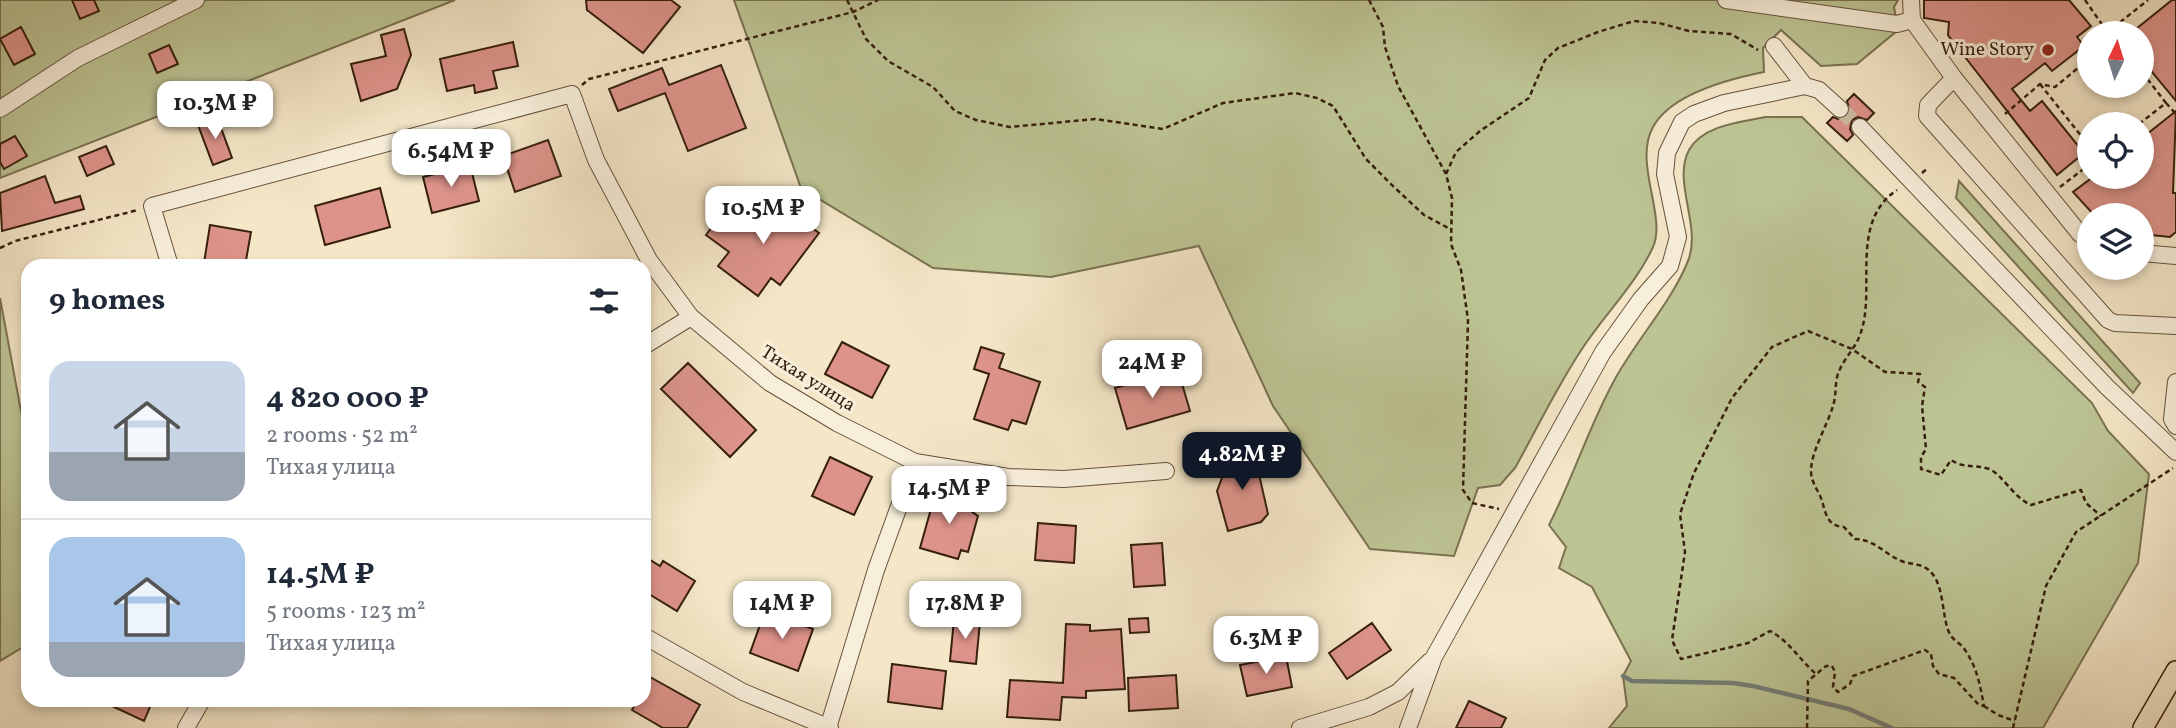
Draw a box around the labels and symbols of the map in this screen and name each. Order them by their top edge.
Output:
north arrow [2077,21,2154,98]
place label: Wine Story [1940,37,2034,63]
marker: Wine Story [2040,42,2056,58]
pin: 10.3M ₽ [150,82,280,141]
pin: 6.54M ₽ [386,130,516,189]
pin: 10.5M ₽ [698,187,828,246]
street label: Тихая улица [756,340,860,418]
pin: 24M ₽ [1103,340,1201,400]
pin: 4.82M ₽ [1177,433,1307,492]
pin: 14.5M ₽ [884,466,1014,526]
pin: 14M ₽ [733,582,831,641]
pin: 17.8M ₽ [900,582,1030,641]
pin: 6.3M ₽ [1209,616,1323,676]

